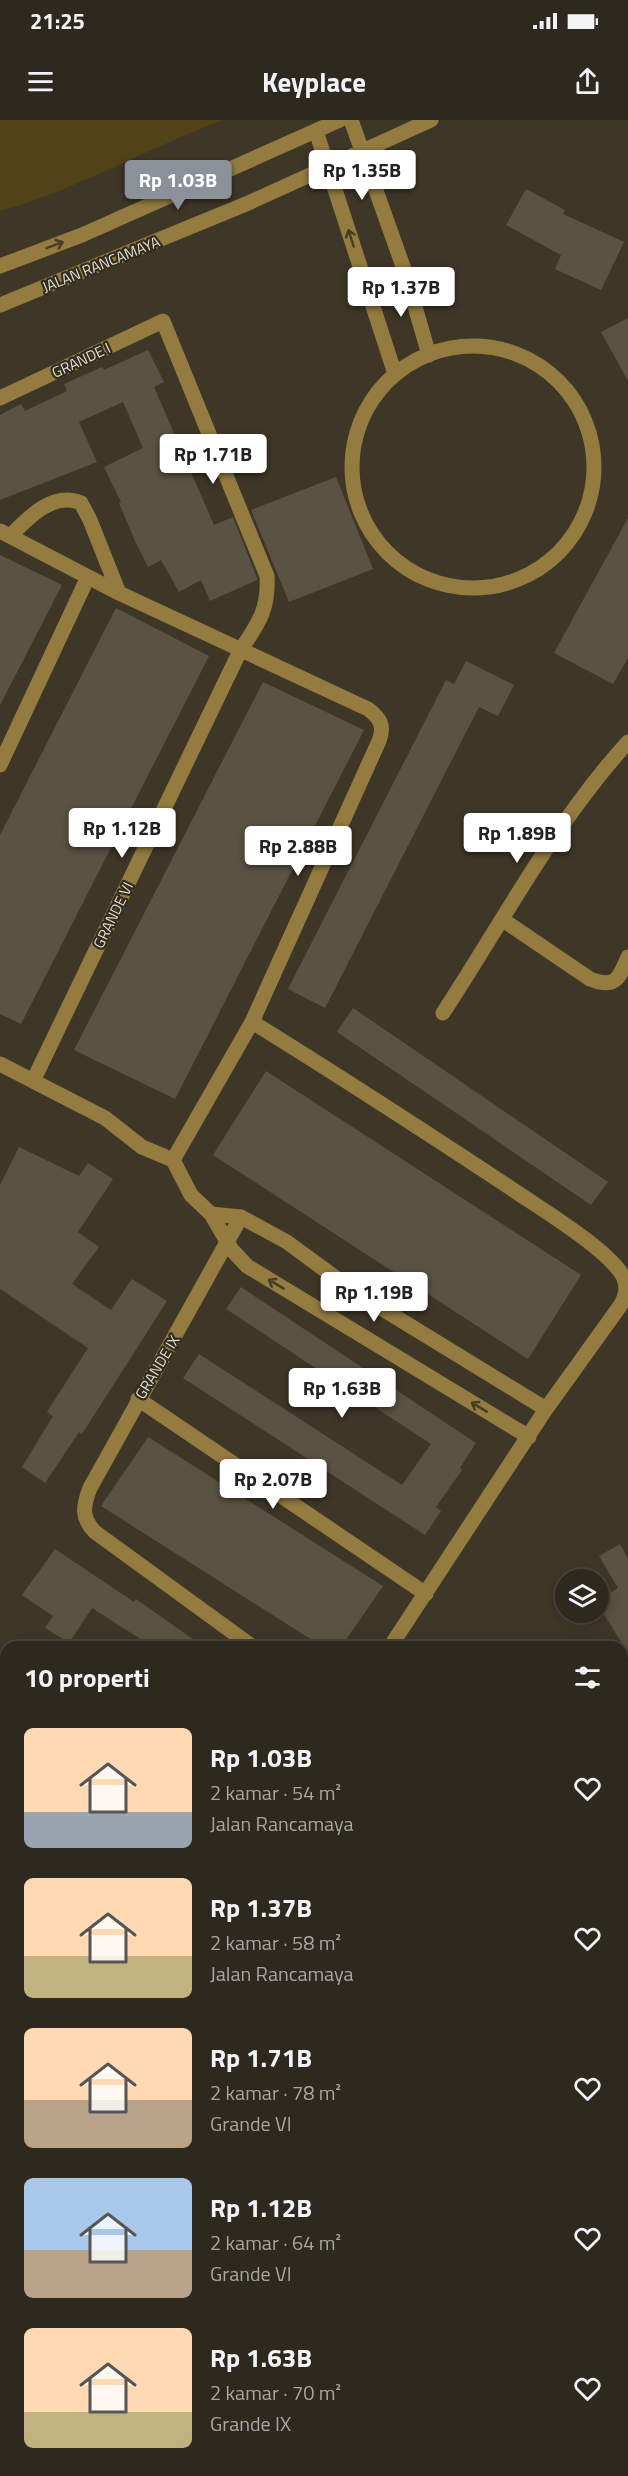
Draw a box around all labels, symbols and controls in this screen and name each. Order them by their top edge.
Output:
text: 21:25 [30,4,85,38]
text: Keyplace [262,61,366,102]
icon: menu [24,65,57,98]
icon: share [571,65,604,98]
pin: Rp 1.35B [300,150,424,201]
text: Rp 1.35B [323,154,401,185]
pin: Rp 1.03B [116,160,240,211]
text: Rp 1.03B [139,164,217,195]
one-way arrow [345,229,356,248]
street label: JALAN RANCAMAYA [39,230,163,298]
one-way arrow [45,239,63,250]
pin: Rp 1.37B [339,267,463,318]
text: Rp 1.37B [362,271,440,302]
street label: GRANDE I [48,336,114,384]
pin: Rp 1.71B [151,434,275,485]
text: Rp 1.71B [174,438,252,469]
pin: Rp 1.12B [60,808,184,859]
text: Rp 1.12B [83,812,161,843]
pin: Rp 1.89B [455,813,579,864]
text: Rp 1.89B [478,817,556,848]
pin: Rp 2.88B [236,826,360,877]
text: Rp 2.88B [259,830,337,861]
street label: GRANDE VI [87,878,139,952]
pin: Rp 1.19B [312,1272,436,1323]
text: Rp 1.19B [335,1276,413,1307]
one-way arrow [268,1278,285,1290]
street label: GRANDE IX [129,1330,185,1403]
pin: Rp 1.63B [280,1368,404,1419]
text: Rp 1.63B [303,1372,381,1403]
one-way arrow [471,1400,488,1412]
pin: Rp 2.07B [211,1459,335,1510]
text: Rp 2.07B [234,1463,312,1494]
map controls [555,1569,609,1623]
button: layers [555,1569,609,1623]
text: 10 properti [24,1658,150,1697]
icon: filters [571,1661,604,1694]
text: Rp 1.03B [210,1738,312,1777]
icon: home [72,1752,144,1824]
icon: heart [571,1772,604,1805]
text: 2 kamar · 54 m² [210,1777,341,1808]
text: Jalan Rancamaya [210,1808,354,1839]
text: Rp 1.37B [210,1888,312,1927]
icon: home [72,1902,144,1974]
icon: heart [571,1922,604,1955]
text: 2 kamar · 58 m² [210,1927,341,1958]
text: Jalan Rancamaya [210,1958,354,1989]
text: Rp 1.71B [210,2038,312,2077]
icon: home [72,2052,144,2124]
icon: heart [571,2072,604,2105]
text: 2 kamar · 78 m² [210,2077,341,2108]
text: Grande VI [210,2108,292,2139]
text: Rp 1.12B [210,2188,312,2227]
icon: home [72,2202,144,2274]
icon: heart [571,2222,604,2255]
text: 2 kamar · 64 m² [210,2227,341,2258]
text: Grande VI [210,2258,292,2289]
text: Rp 1.63B [210,2338,312,2377]
icon: home [72,2352,144,2424]
icon: heart [571,2372,604,2405]
text: 2 kamar · 70 m² [210,2377,341,2408]
text: Grande IX [210,2408,291,2439]

